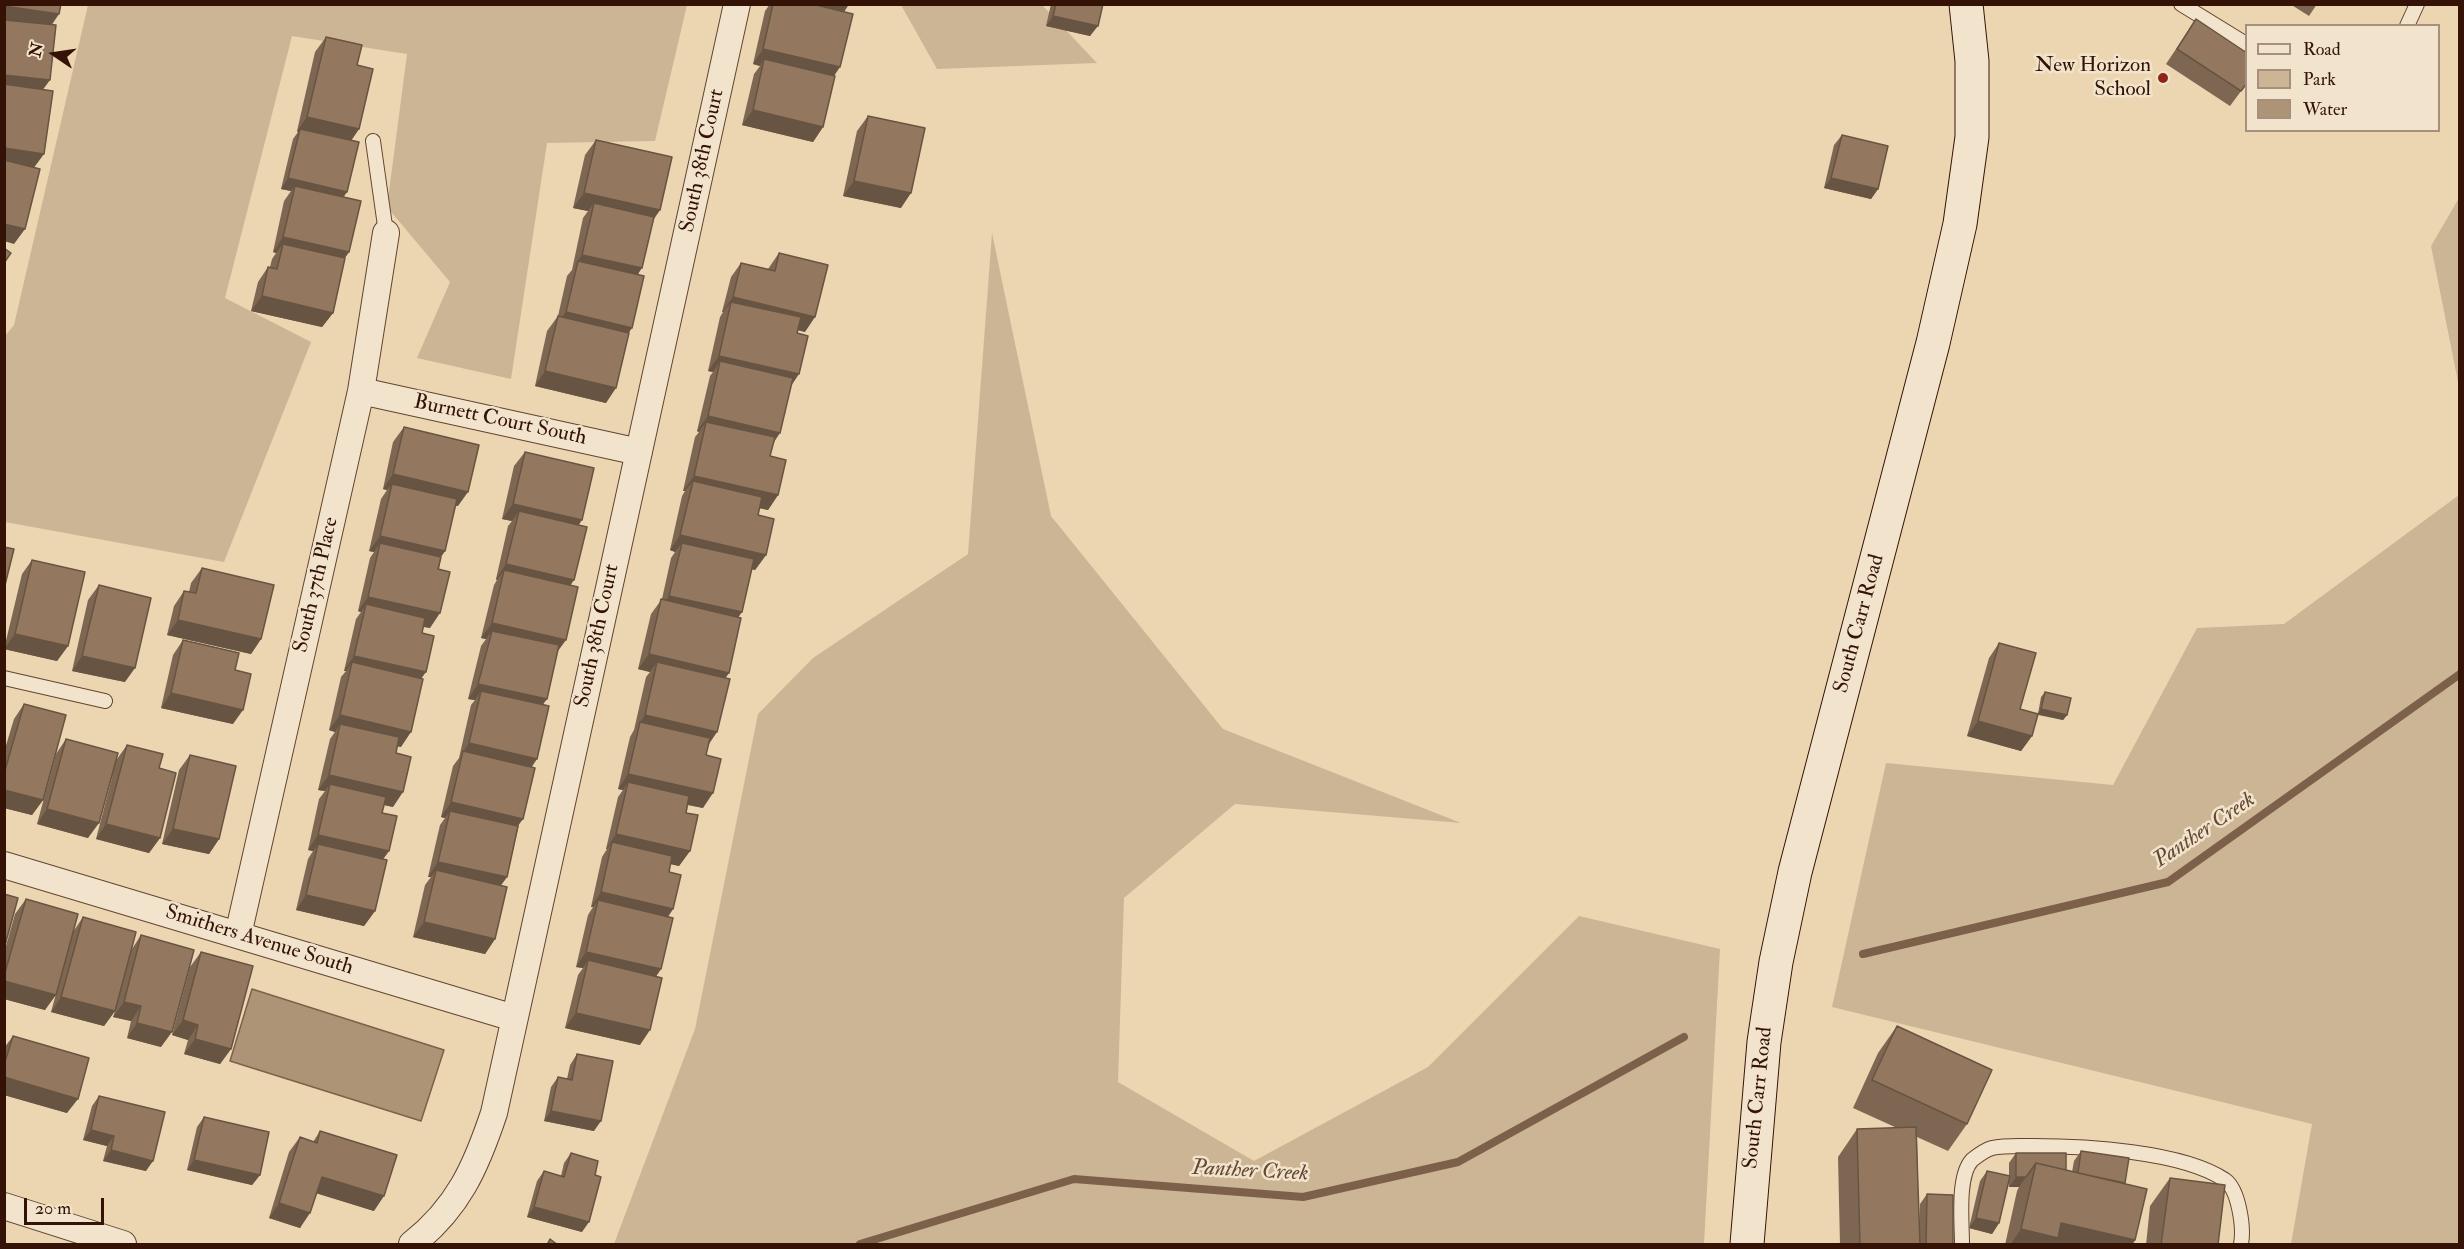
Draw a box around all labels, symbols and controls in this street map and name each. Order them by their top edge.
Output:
north arrow [24,24,84,84]
legend [2245,24,2440,132]
text: Road [2303,38,2341,61]
text: N [25,41,48,59]
place label: New Horizon School [2035,53,2151,103]
text: Park [2303,68,2336,91]
marker: New Horizon School [2156,71,2170,85]
street label: South 38th Court [676,87,730,235]
text: Water [2303,98,2347,121]
street label: Burnett Court South [411,390,589,452]
street label: South 37th Place [289,515,345,655]
street label: South Carr Road [1829,552,1891,696]
street label: South 38th Court [571,562,625,710]
water label: Panther Creek [2149,787,2261,875]
street label: Smithers Avenue South [162,900,356,982]
street label: South Carr Road [1739,1026,1779,1170]
water label: Panther Creek [1191,1156,1309,1188]
scale bar [27,1186,106,1224]
text: 20 m [35,1197,71,1220]

